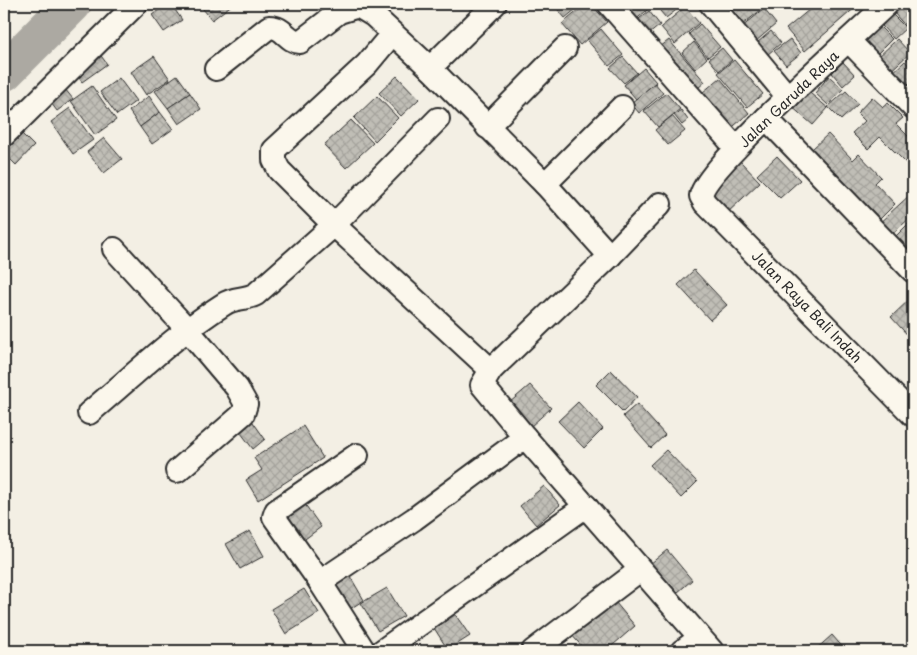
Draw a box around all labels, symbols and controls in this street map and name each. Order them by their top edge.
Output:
street label: Jalan Garuda Raya [734,45,843,152]
street label: Jalan Raya Bali Indah [747,246,867,367]

